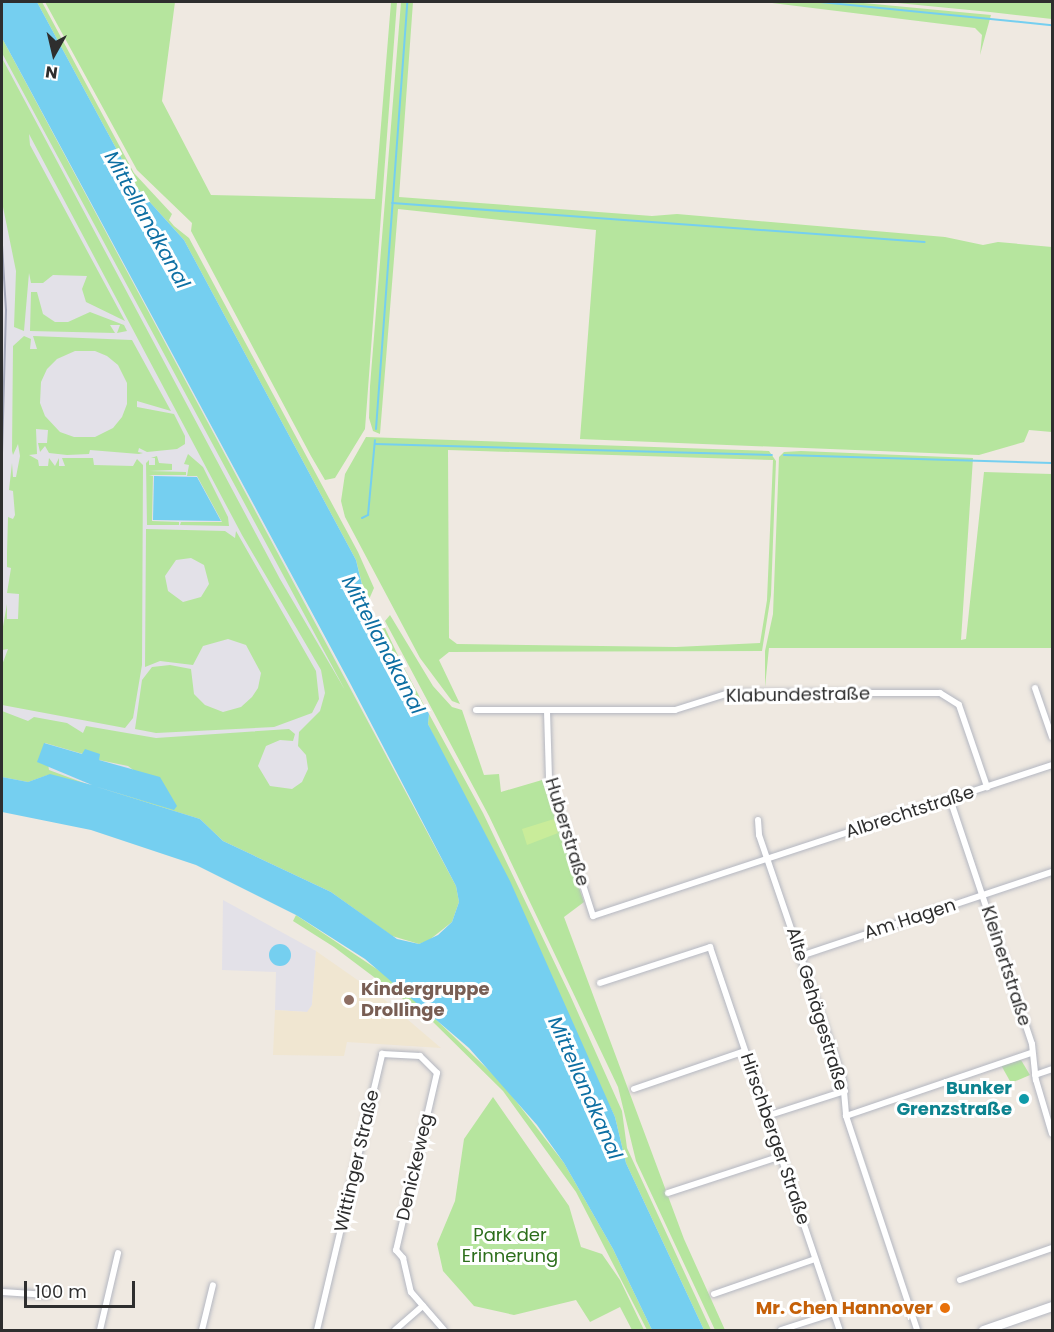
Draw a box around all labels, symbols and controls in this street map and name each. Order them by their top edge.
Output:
north arrow [24,24,84,84]
text: N [44,60,59,85]
water label: Mittellandkanal [99,147,195,293]
water label: Mittellandkanal [336,571,430,719]
street label: Klabundestraße [726,683,870,707]
street label: Huberstraße [540,775,594,889]
street label: Albrechtstraße [843,781,977,843]
street label: Am Hagen [862,894,958,944]
street label: Kleinertstraße [976,903,1036,1029]
street label: Alte Gehägestraße [782,925,852,1093]
place label: Kindergruppe Drollinge [361,979,490,1022]
marker: Kindergruppe Drollinge [342,993,356,1007]
water label: Mittellandkanal [543,1013,627,1163]
street label: Hirschberger Straße [736,1051,814,1227]
place label: Bunker Grenzstraße [896,1078,1012,1120]
street label: Wittinger Straße [330,1088,384,1234]
marker: Bunker Grenzstraße [1017,1092,1031,1106]
street label: Denickeweg [392,1111,438,1223]
park label: Park der Erinnerung [462,1225,558,1268]
scale bar [27,1269,138,1307]
text: 100 m [35,1279,87,1304]
place label: Mr. Chen Hannover [756,1297,933,1319]
marker: Mr. Chen Hannover [938,1301,952,1315]

